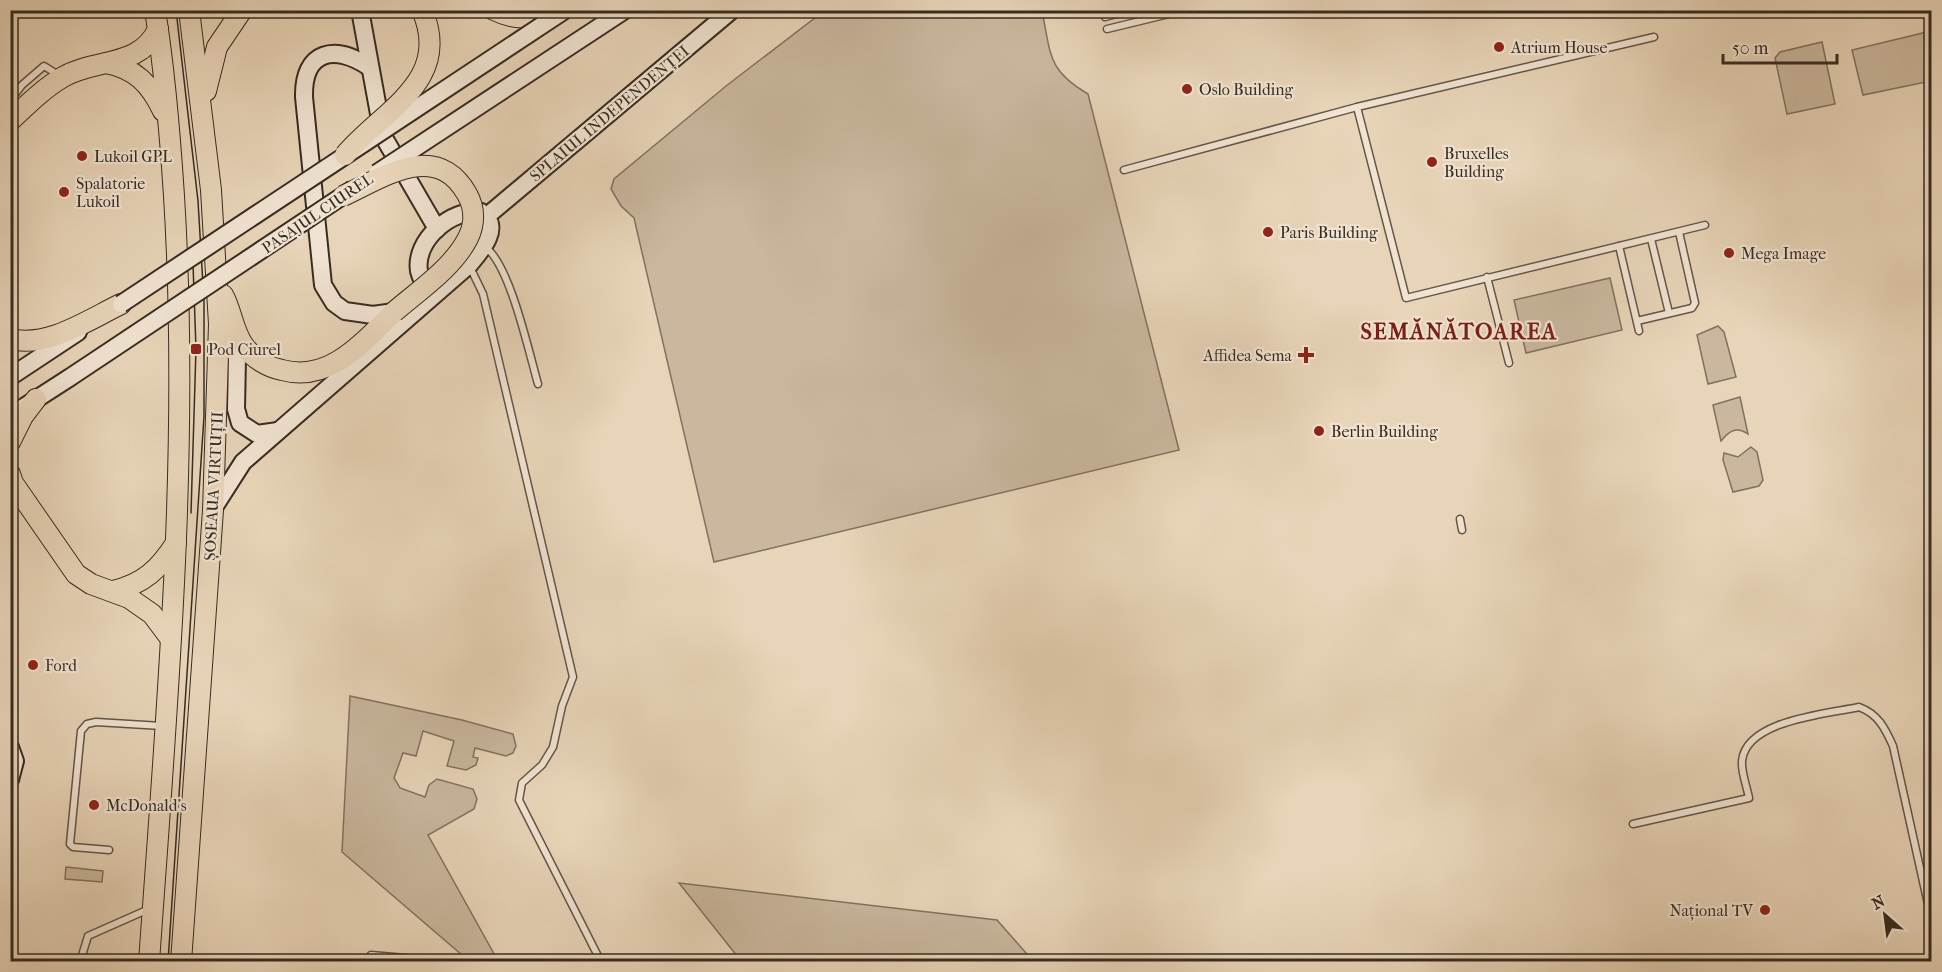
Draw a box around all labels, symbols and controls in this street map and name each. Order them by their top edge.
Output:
scale bar [1723,27,1837,65]
place label: Atrium House [1510,38,1608,57]
text: 50 m [1732,38,1769,59]
marker: Atrium House [1492,40,1506,54]
street label: SPLAIUL INDEPENDENȚEI [526,41,693,186]
place label: Oslo Building [1199,80,1294,99]
marker: Oslo Building [1180,82,1194,96]
place label: Bruxelles Building [1444,144,1509,181]
place label: Lukoil GPL [94,147,172,166]
marker: Lukoil GPL [75,149,89,163]
marker: Bruxelles Building [1425,155,1439,169]
street label: PASAJUL CIUREL [258,169,377,258]
place label: Spalatorie Lukoil [76,174,145,211]
marker: Spalatorie Lukoil [57,185,71,199]
place label: Paris Building [1280,223,1378,242]
marker: Paris Building [1261,225,1275,239]
place label: Mega Image [1741,244,1826,263]
marker: Mega Image [1722,246,1736,260]
district label: SEMĂNĂTOAREA [1360,317,1558,345]
place label: Pod Ciurel [208,340,281,359]
marker: Pod Ciurel [189,342,203,356]
place label: Affidea Sema [1202,346,1293,365]
marker: Affidea Sema [1297,346,1315,364]
street label: ȘOSEAUA VIRTUȚII [200,411,227,561]
place label: Berlin Building [1331,422,1438,441]
marker: Berlin Building [1312,424,1326,438]
place label: Ford [45,656,77,675]
marker: Ford [26,658,40,672]
place label: McDonald's [106,796,187,815]
marker: McDonald's [87,798,101,812]
north arrow [1855,885,1915,945]
text: N [1868,891,1889,913]
place label: Național TV [1670,901,1754,921]
marker: Național TV [1758,903,1772,917]

